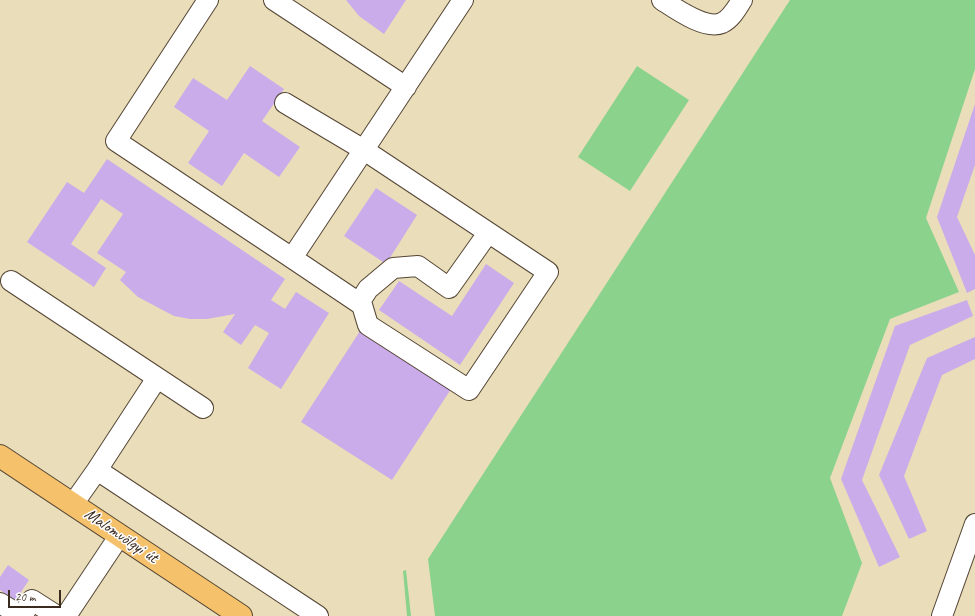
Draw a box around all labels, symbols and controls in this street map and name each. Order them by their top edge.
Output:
street label: Malomvölgyi út [80,504,162,568]
scale bar [10,582,63,608]
text: 20 m [15,589,35,605]

